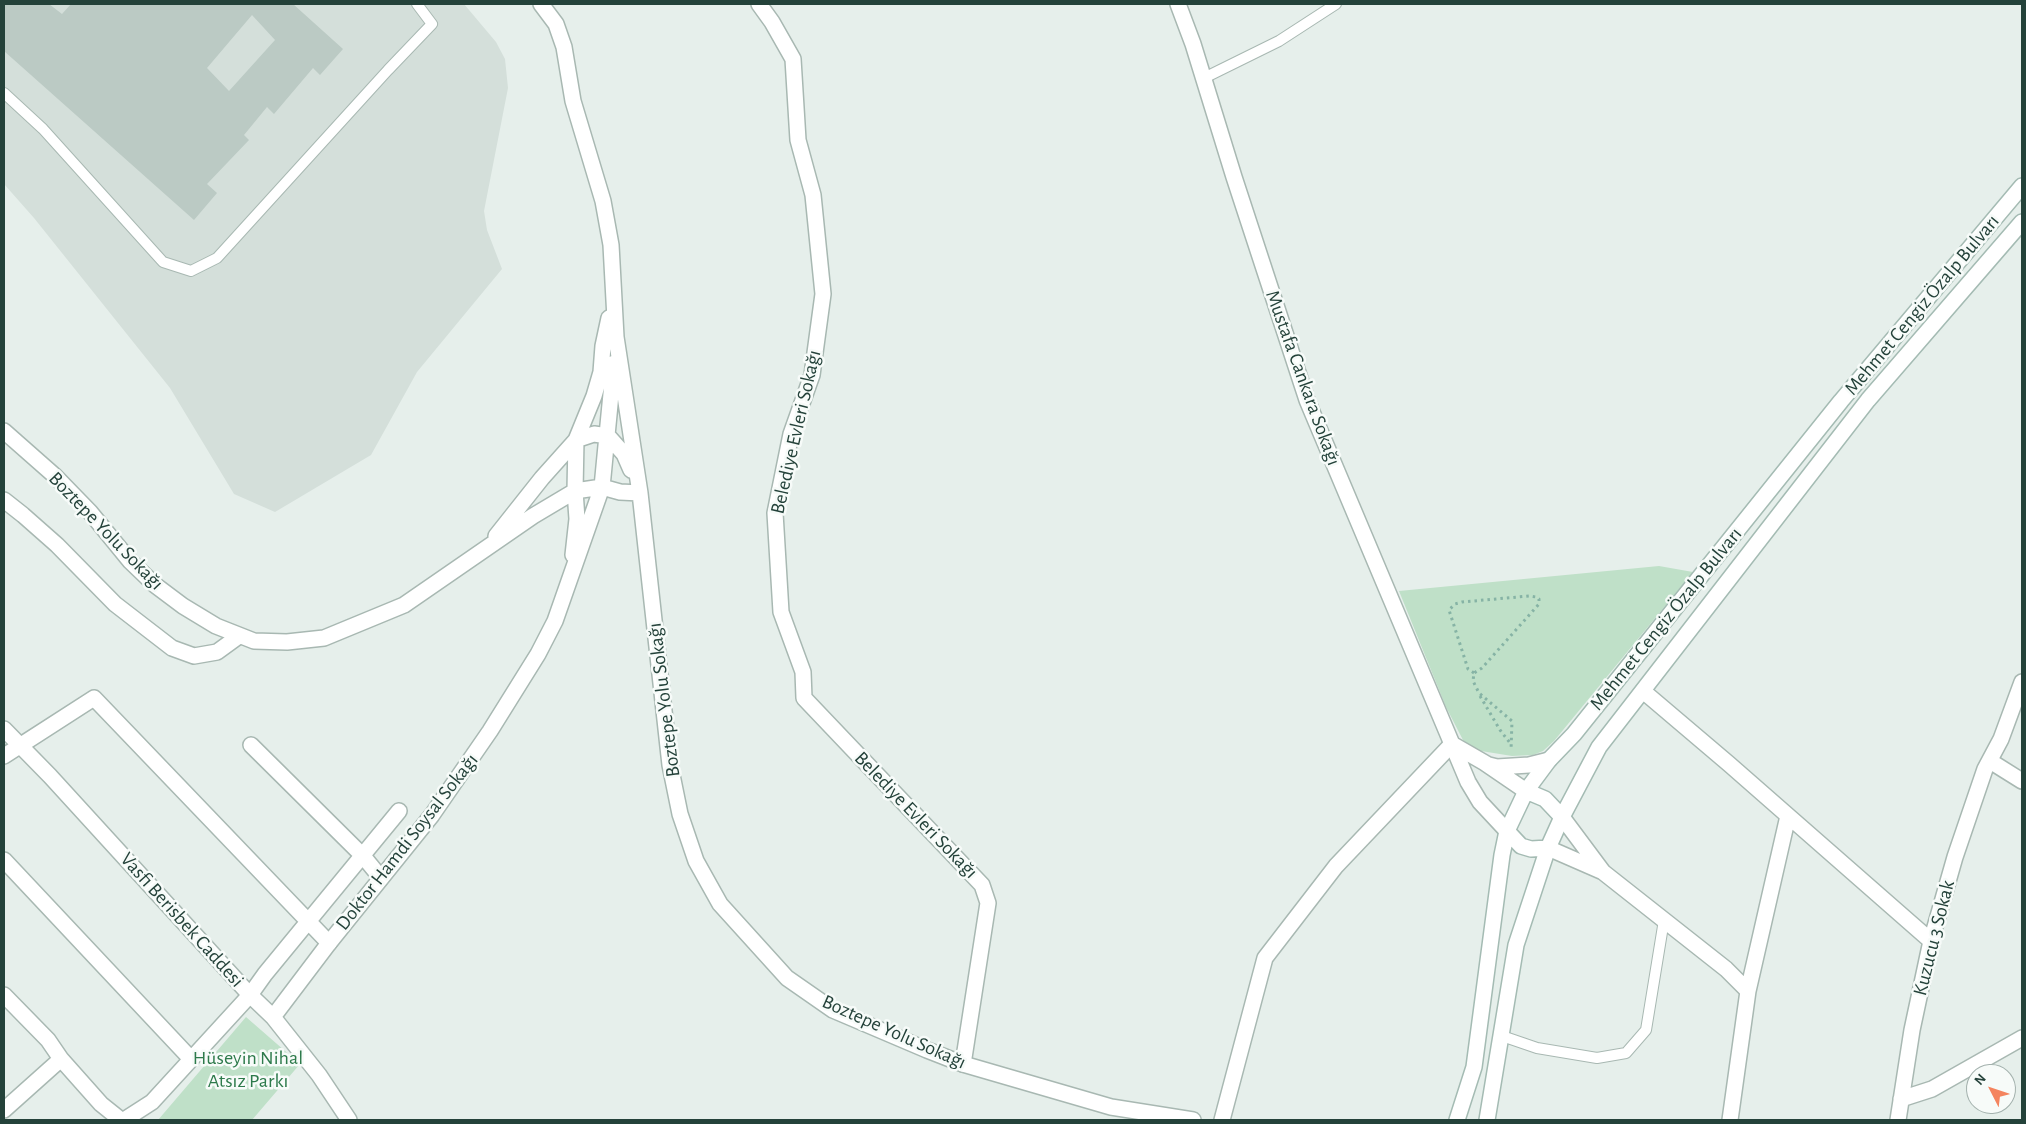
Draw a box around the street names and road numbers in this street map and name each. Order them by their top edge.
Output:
street label: Mehmet Cengiz Özalp Bulvarı [1839,210,2005,400]
street label: Mustafa Cankara Sokağı [1260,287,1346,469]
street label: Belediye Evleri Sokağı [765,348,827,516]
street label: Boztepe Yolu Sokağı [43,467,169,595]
street label: Mehmet Cengiz Özalp Bulvarı [1585,523,1747,715]
street label: Boztepe Yolu Sokağı [643,621,685,779]
street label: Belediye Evleri Sokağı [849,746,983,884]
street label: Doktor Hamdi Soysal Sokağı [331,749,483,935]
street label: Vasfi Berisbek Caddesi [115,848,249,992]
street label: Kuzucu 3 Sokak [1908,878,1960,998]
street label: Boztepe Yolu Sokağı [818,989,970,1075]

